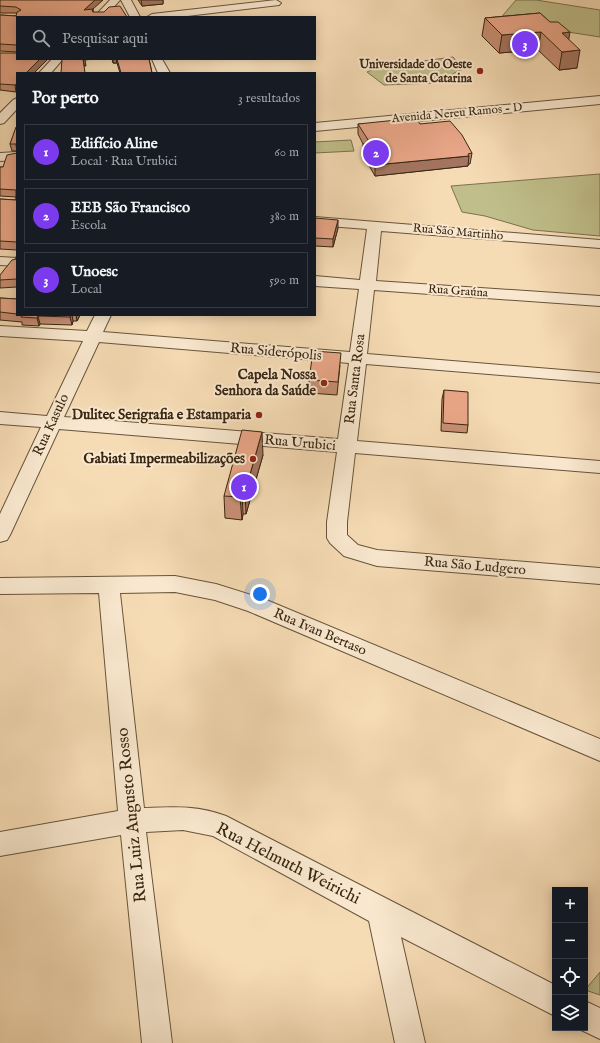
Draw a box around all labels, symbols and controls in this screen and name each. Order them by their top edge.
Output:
search box [16,16,316,60]
icon: search [30,27,52,49]
text: Pesquisar aqui [62,29,148,48]
pin: 3 [512,29,538,59]
place label: Universidade do Oeste de Santa Catarina [358,57,473,86]
marker: Universidade do Oeste de Santa Catarina [475,66,485,76]
text: Por perto [32,88,99,109]
text: 3 resultados [238,90,300,107]
street label: Avenida Nereu Ramos - D [390,100,523,126]
text: Edifício Aline [71,134,158,153]
pin: 2 [363,138,389,168]
text: 1 [44,144,48,161]
text: 60 m [274,144,299,161]
text: Local · Rua Urubici [71,153,177,170]
text: EEB São Francisco [71,198,190,217]
text: 2 [43,208,49,225]
text: 380 m [270,208,299,225]
text: Escola [71,217,106,234]
street label: Rua São Martinho [412,221,504,243]
text: Unoesc [71,262,118,281]
text: 3 [44,272,48,289]
text: 590 m [269,272,299,289]
text: Local [71,281,102,298]
street label: Rua Graúna [428,281,489,301]
street label: Rua Santa Rosa [341,332,370,425]
street label: Rua Siderópolis [229,339,323,365]
place label: Capela Nossa Senhora da Saúde [215,366,317,400]
marker: Capela Nossa Senhora da Saúde [319,378,329,388]
street label: Rua Kasulo [29,391,73,459]
place label: Dulitec Serigrafia e Estamparia [72,406,252,424]
marker: Dulitec Serigrafia e Estamparia [254,410,264,420]
street label: Rua Urubici [263,431,337,455]
place label: Gabiati Impermeabilizações [84,450,245,468]
marker: Gabiati Impermeabilizações [248,454,258,464]
pin: 1 [231,472,257,502]
street label: Rua São Ludgero [423,553,527,579]
your location [250,584,270,604]
street label: Rua Ivan Bertaso [271,604,370,660]
street label: Rua Luiz Augusto Rosso [112,726,152,904]
street label: Rua Helmuth Weirichi [212,818,364,910]
map controls [552,887,588,1031]
button: + [552,887,588,923]
button: − [552,923,588,959]
button: locate [552,959,588,995]
button: layers [552,995,588,1031]

